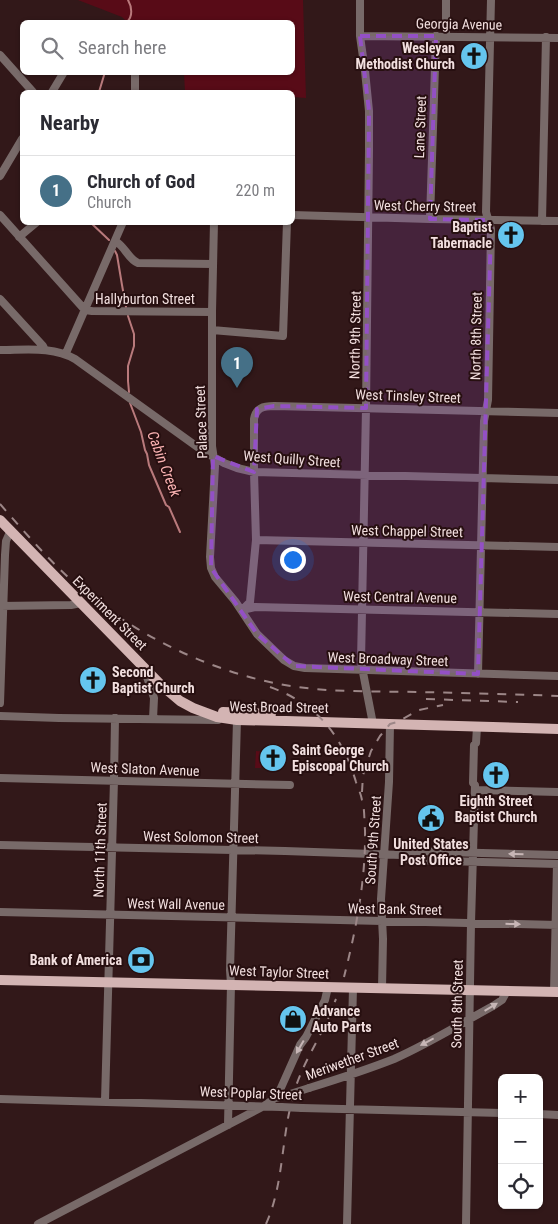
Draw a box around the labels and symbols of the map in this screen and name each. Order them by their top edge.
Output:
street label: Georgia Avenue [416,15,503,33]
place label: Wesleyan Methodist Church [356,40,455,72]
church icon: Wesleyan Methodist Church [459,41,489,71]
street label: Lane Street [411,95,429,159]
street label: West Cherry Street [374,197,476,215]
place label: Baptist Tabernacle [431,219,492,251]
church icon: Baptist Tabernacle [496,220,526,250]
street label: Hallyburton Street [95,291,195,307]
street label: North 9th Street [346,291,364,379]
street label: North 8th Street [467,292,485,380]
pin: 1 [221,347,253,388]
street label: Palace Street [192,385,210,459]
street label: West Tinsley Street [355,386,461,406]
water label: Cabin Creek [143,429,185,500]
street label: West Quilly Street [243,448,341,470]
street label: West Chappel Street [351,522,463,540]
your location [280,547,306,573]
street label: Experiment Street [70,573,150,653]
street label: West Central Avenue [343,588,457,606]
street label: West Broadway Street [327,649,449,669]
place label: Second Baptist Church [112,664,195,696]
church icon: Second Baptist Church [78,665,108,695]
street label: West Broad Street [229,698,329,716]
place label: Saint George Episcopal Church [292,742,389,774]
church icon: Saint George Episcopal Church [258,743,288,773]
street label: West Slaton Avenue [90,759,200,779]
church icon: Eighth Street Baptist Church [481,760,511,790]
place label: Eighth Street Baptist Church [455,793,537,825]
street label: South 9th Street [362,795,384,885]
street label: North 11th Street [90,802,110,898]
public building icon: United States Post Office [416,803,446,833]
street label: West Solomon Street [143,828,259,846]
place label: United States Post Office [393,836,469,868]
one-way arrow [507,849,523,857]
street label: West Wall Avenue [127,895,225,913]
street label: West Bank Street [348,900,442,918]
one-way arrow [505,920,521,928]
bank icon: Bank of America [126,945,156,975]
place label: Bank of America [30,952,122,968]
street label: South 8th Street [448,959,466,1049]
street label: West Taylor Street [229,962,329,982]
place label: Advance Auto Parts [312,1003,372,1035]
one-way arrow [484,1003,497,1012]
shop icon: Advance Auto Parts [278,1004,308,1034]
street label: Meriwether Street [303,1035,401,1083]
one-way arrow [420,1038,434,1047]
one-way arrow [296,1040,305,1053]
street label: West Poplar Street [199,1083,303,1103]

